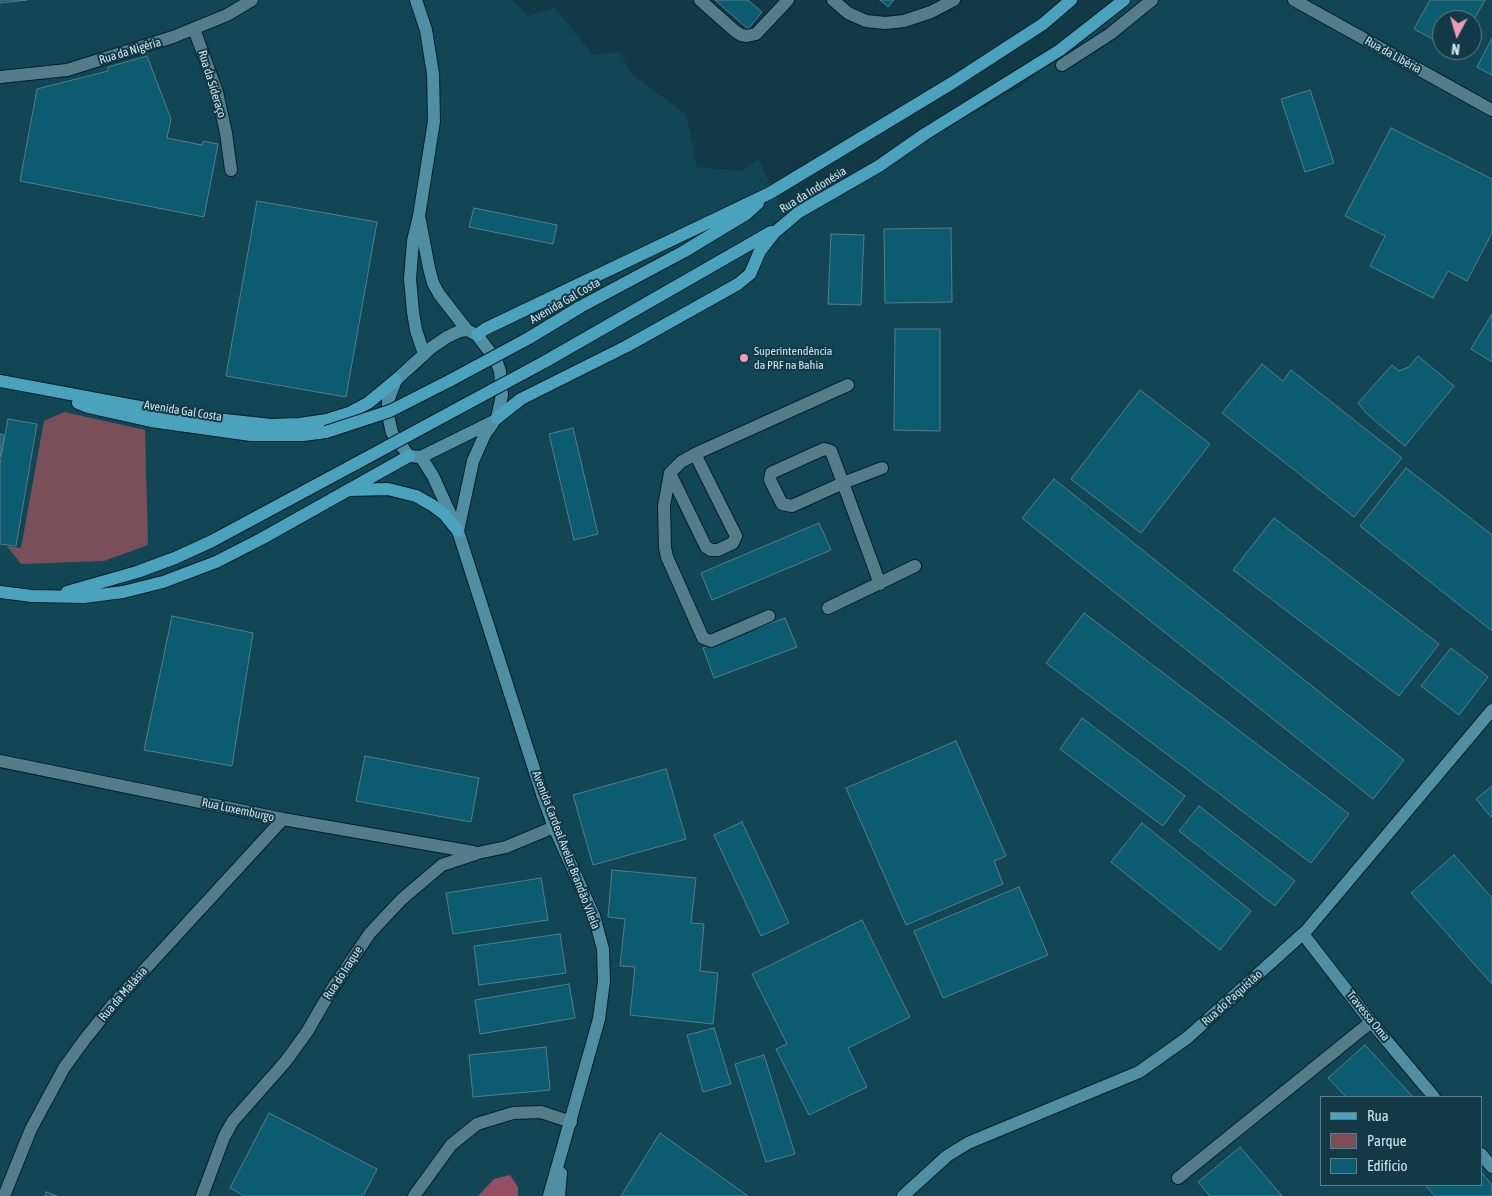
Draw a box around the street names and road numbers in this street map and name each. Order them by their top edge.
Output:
street label: Rua da Libéria [1362,34,1424,76]
street label: Rua da Nigéria [97,35,163,67]
street label: Rua da Sideraço [195,49,229,119]
street label: Rua da Indonésia [777,164,849,216]
street label: Avenida Gal Costa [527,275,603,327]
street label: Avenida Gal Costa [143,398,223,424]
street label: Avenida Cardeal Avelar Brandão Vilela [529,769,603,931]
street label: Rua Luxemburgo [201,795,275,825]
street label: Rua do Iraque [320,944,366,1002]
street label: Rua da Malásia [96,964,150,1024]
street label: Rua do Paquistão [1199,967,1265,1029]
street label: Travessa Oma [1343,988,1393,1044]

